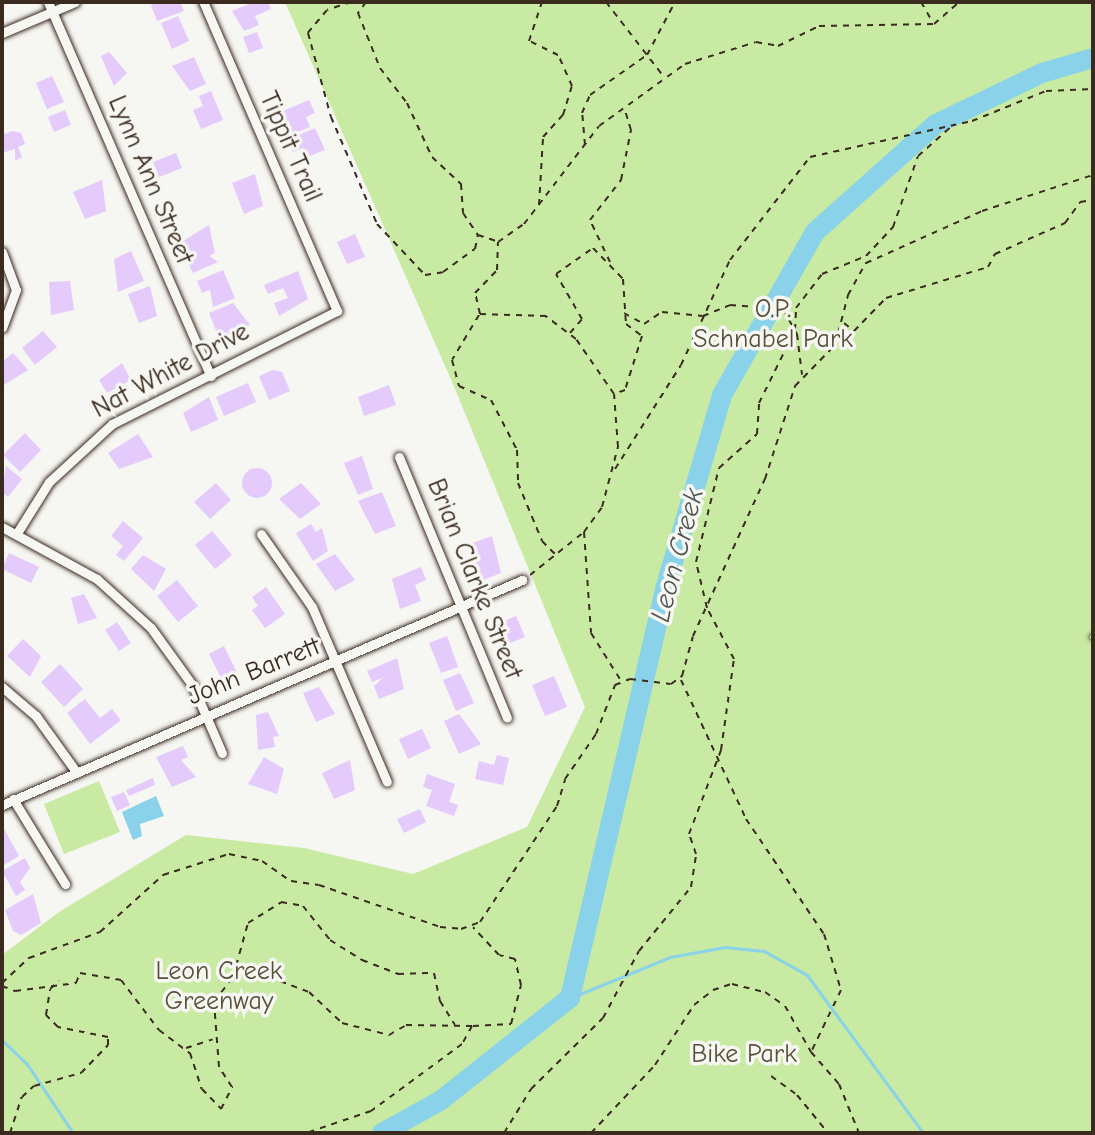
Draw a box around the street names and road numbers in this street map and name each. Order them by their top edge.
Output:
street label: Tippit Trail [252,87,328,207]
street label: Lynn Ann Street [101,91,199,269]
street label: Nat White Drive [87,317,255,425]
street label: Brian Clarke Street [420,474,528,684]
street label: John Barrett [183,631,325,713]

